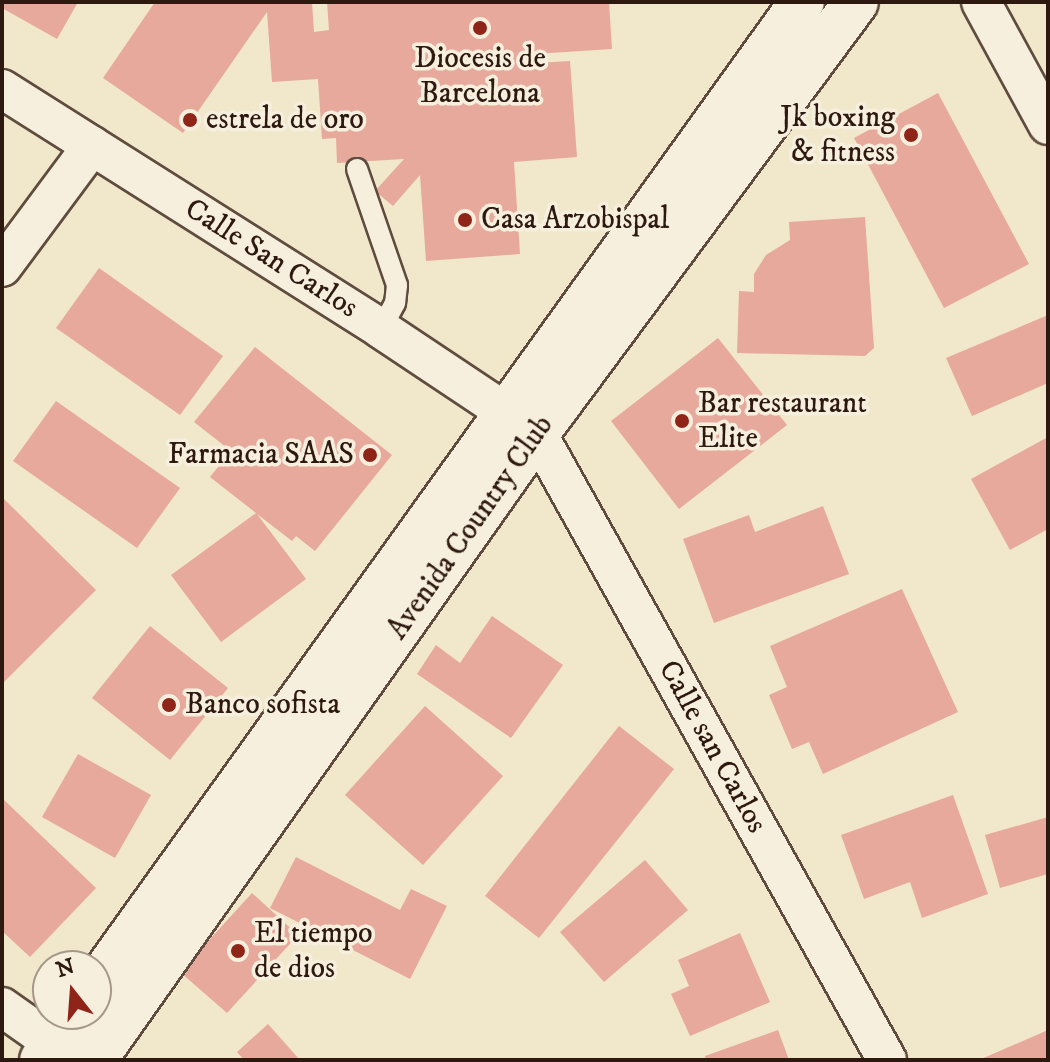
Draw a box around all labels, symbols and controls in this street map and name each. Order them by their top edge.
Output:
marker: Diocesis de Barcelona [471,19,489,37]
place label: Diocesis de Barcelona [414,41,546,112]
place label: Jk boxing & fitness [780,100,895,170]
place label: estrela de oro [206,102,364,138]
marker: estrela de oro [181,111,199,129]
marker: Jk boxing & fitness [902,126,920,144]
street label: Calle San Carlos [178,191,364,327]
place label: Casa Arzobispal [481,202,669,238]
marker: Casa Arzobispal [456,211,474,229]
place label: Bar restaurant Elite [698,386,867,456]
street label: Avenida Country Club [380,409,562,647]
marker: Bar restaurant Elite [673,412,691,430]
place label: Farmacia SAAS [168,437,354,473]
marker: Farmacia SAAS [361,446,379,464]
street label: Calle san Carlos [650,655,774,839]
place label: Banco sofista [185,687,340,723]
marker: Banco sofista [160,696,178,714]
place label: El tiempo de dios [254,916,373,986]
marker: El tiempo de dios [229,942,247,960]
north arrow [32,950,112,1030]
text: N [53,953,78,984]

